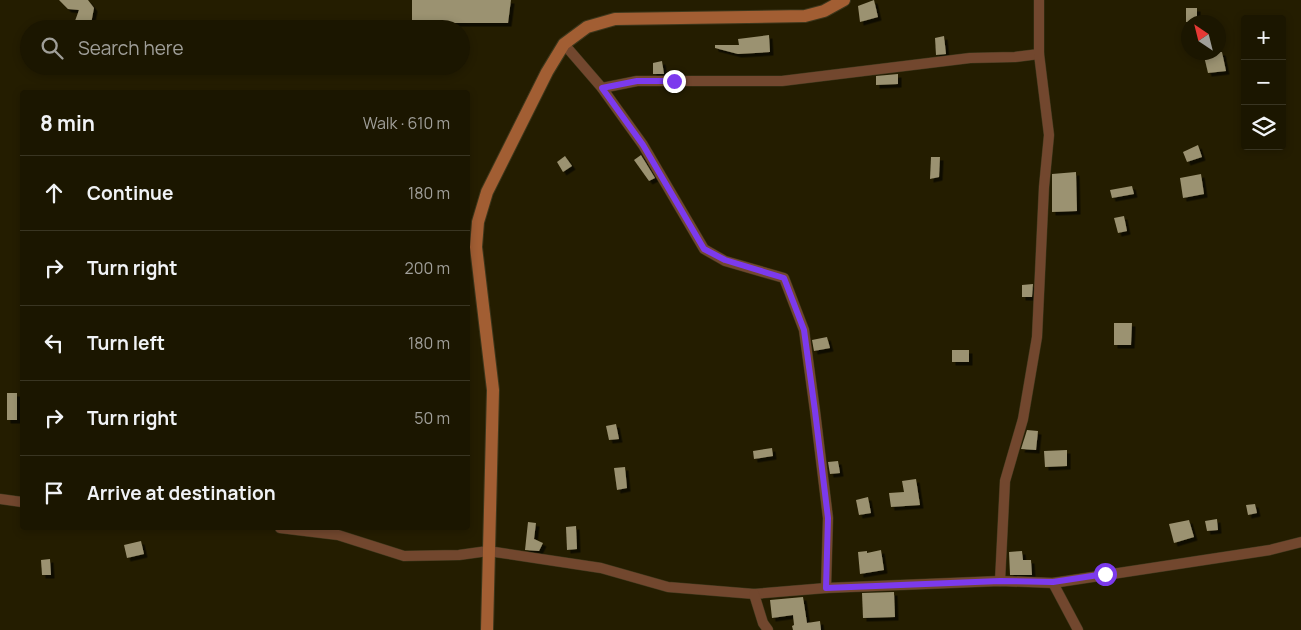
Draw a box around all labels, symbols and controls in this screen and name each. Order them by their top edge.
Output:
north arrow [1181,15,1226,60]
map controls [1241,15,1286,150]
button: + [1241,15,1286,60]
search box [20,20,470,75]
icon: search [38,34,66,62]
text: Search here [78,35,184,61]
button: − [1241,60,1286,105]
route end [663,70,686,93]
button: layers [1241,105,1286,150]
text: 8 min [40,109,95,137]
text: Walk · 610 m [363,112,450,134]
icon: ahead [40,179,68,207]
text: Continue [87,180,173,206]
text: 180 m [408,182,450,204]
icon: right [40,254,68,282]
text: Turn right [87,255,177,281]
text: 200 m [405,257,450,279]
icon: left [40,329,68,357]
text: Turn left [87,330,165,356]
text: 180 m [408,332,450,354]
icon: right [40,404,68,432]
text: Turn right [87,405,177,431]
text: 50 m [414,407,450,429]
icon: arrive [40,479,68,507]
text: Arrive at destination [87,480,276,506]
route start [1094,563,1117,586]

